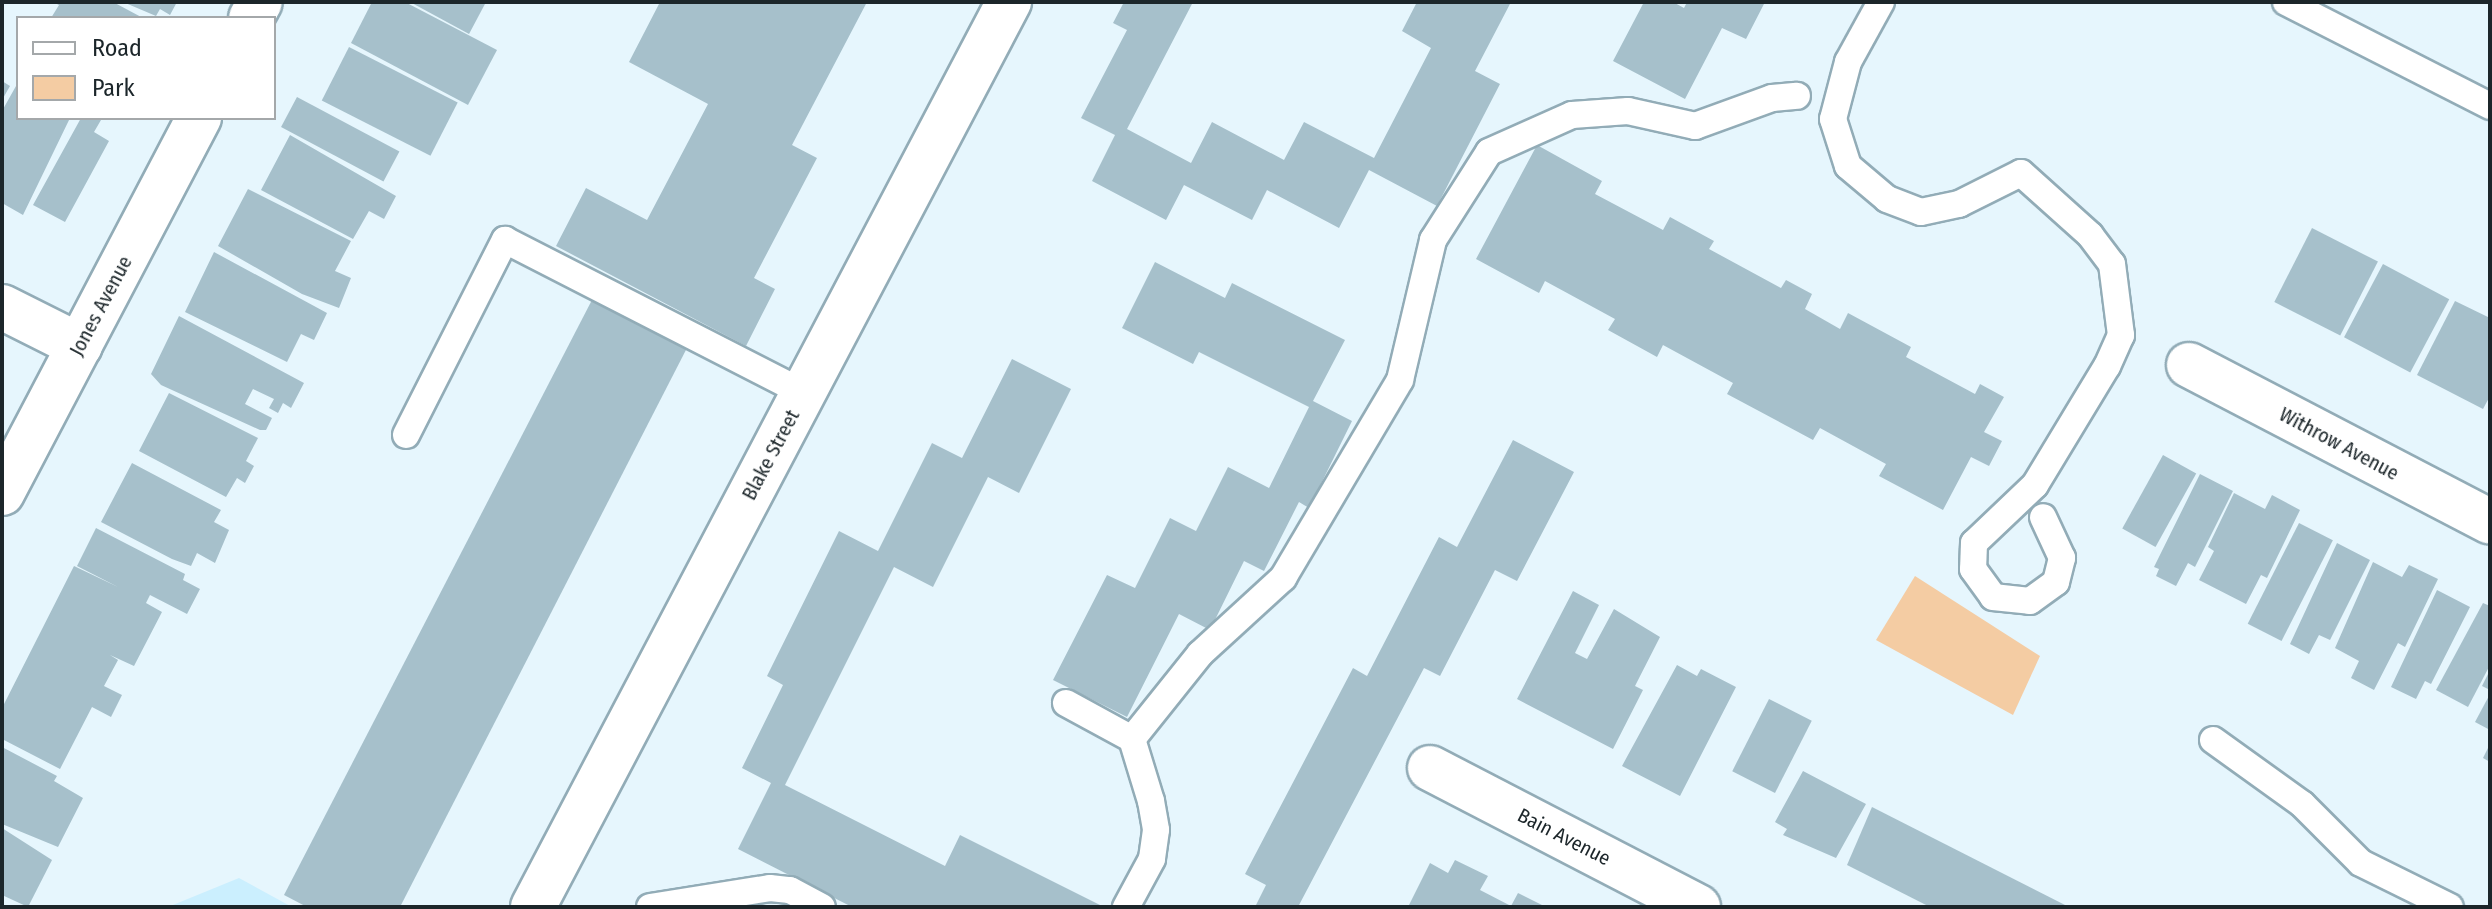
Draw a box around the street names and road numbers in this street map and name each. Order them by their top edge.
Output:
street label: Jones Avenue [65,252,137,360]
street label: Withrow Avenue [2275,402,2403,486]
street label: Blake Street [737,406,805,504]
street label: Bain Avenue [1514,803,1614,871]

